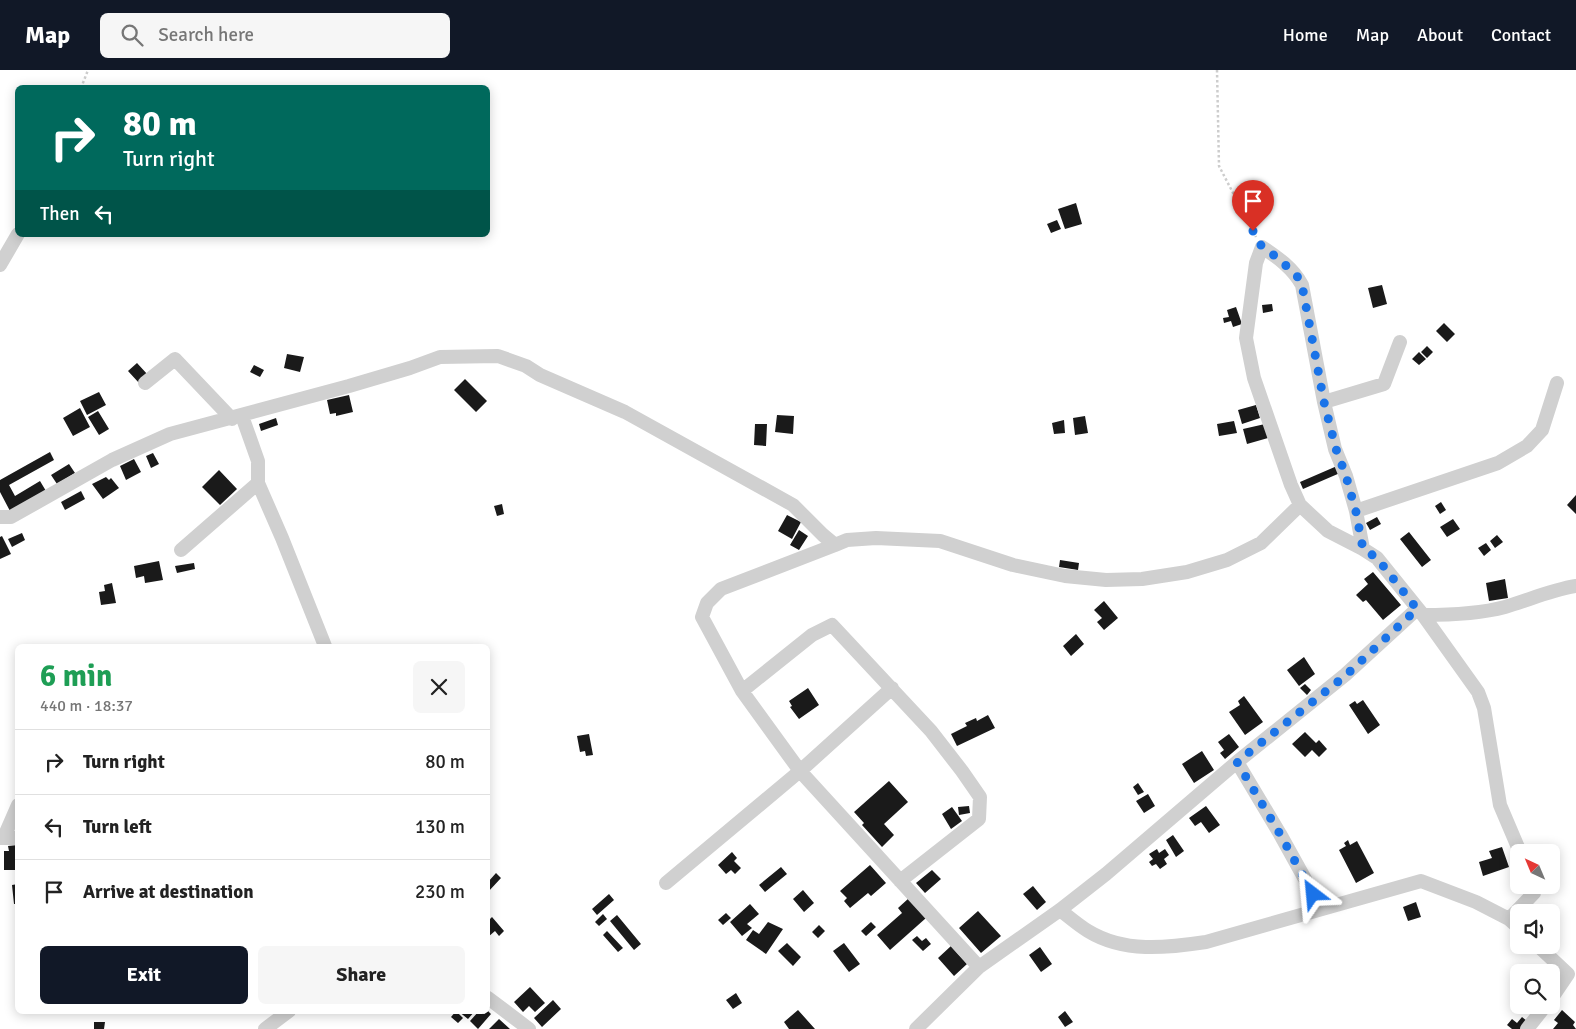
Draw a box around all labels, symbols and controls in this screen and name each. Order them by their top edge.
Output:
search box [100,13,450,58]
text: Map [25,20,70,50]
icon: search [118,21,146,49]
text: Search here [158,23,254,47]
text: Home [1283,24,1328,46]
text: Map [1356,24,1389,46]
text: About [1417,24,1463,46]
text: Contact [1491,24,1551,46]
text: 80 m [123,102,197,145]
icon: right [40,105,105,170]
text: Turn right [123,145,215,172]
pin [1232,180,1274,231]
icon: arrive [1239,187,1267,215]
icon: left [90,200,118,228]
text: Then [40,202,80,226]
text: 6 min [40,658,112,695]
button: close [413,661,465,713]
text: 440 m · 18:37 [40,696,133,716]
icon: right [40,748,68,776]
text: Turn right [83,750,165,774]
text: 80 m [425,750,465,774]
icon: left [40,813,68,841]
text: Turn left [83,815,152,839]
text: 130 m [415,815,465,839]
north arrow [1510,844,1560,894]
map controls [1510,844,1560,1014]
position arrow [1286,867,1338,919]
icon: arrive [40,878,68,906]
text: Arrive at destination [83,880,254,904]
text: 230 m [415,880,465,904]
button: sound [1510,904,1560,954]
button: Exit [40,946,248,1004]
button: Share [258,946,465,1004]
button: search [1510,964,1560,1014]

